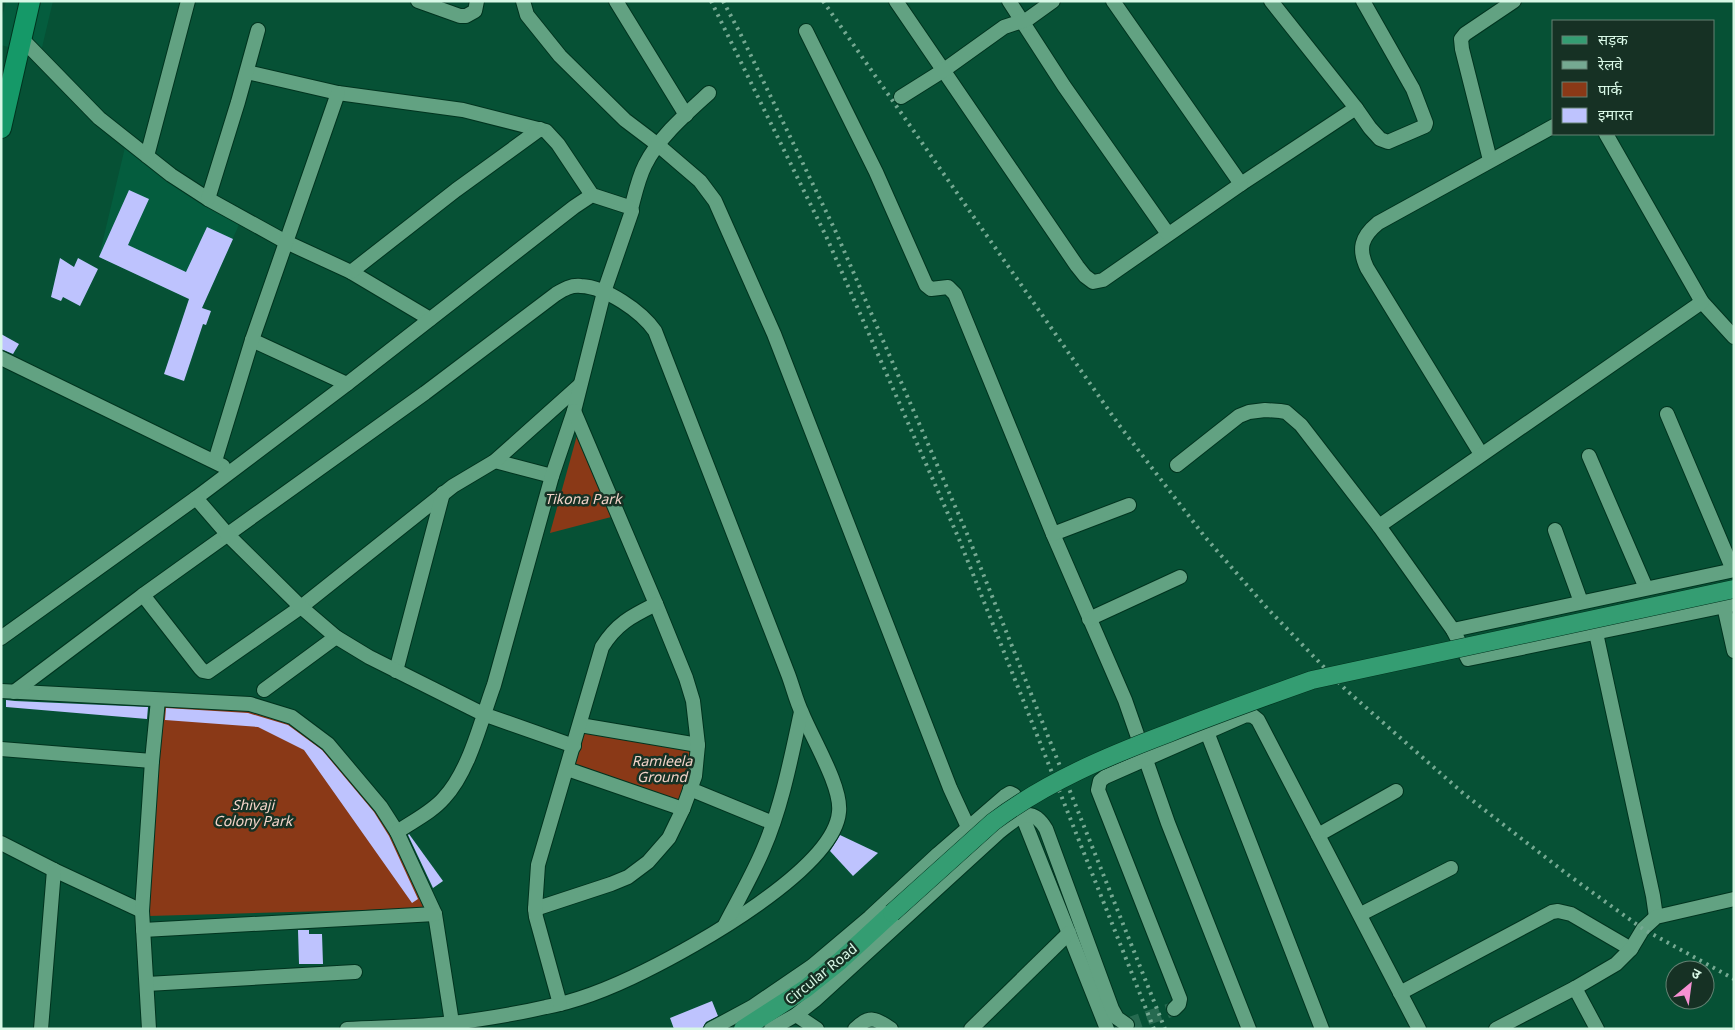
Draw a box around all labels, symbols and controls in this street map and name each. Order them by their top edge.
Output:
legend [1552,20,1715,135]
text: सड़क [1598,32,1628,51]
text: रेलवे [1597,56,1623,76]
text: पार्क [1598,81,1622,101]
text: इमारत [1598,107,1633,126]
park label: Tikona Park [544,491,624,510]
park label: Ramleela Ground [632,753,693,788]
park label: Shivaji Colony Park [214,797,295,832]
street label: Circular Road [782,940,862,1010]
north arrow [1665,960,1715,1010]
text: उ [1687,965,1704,986]

